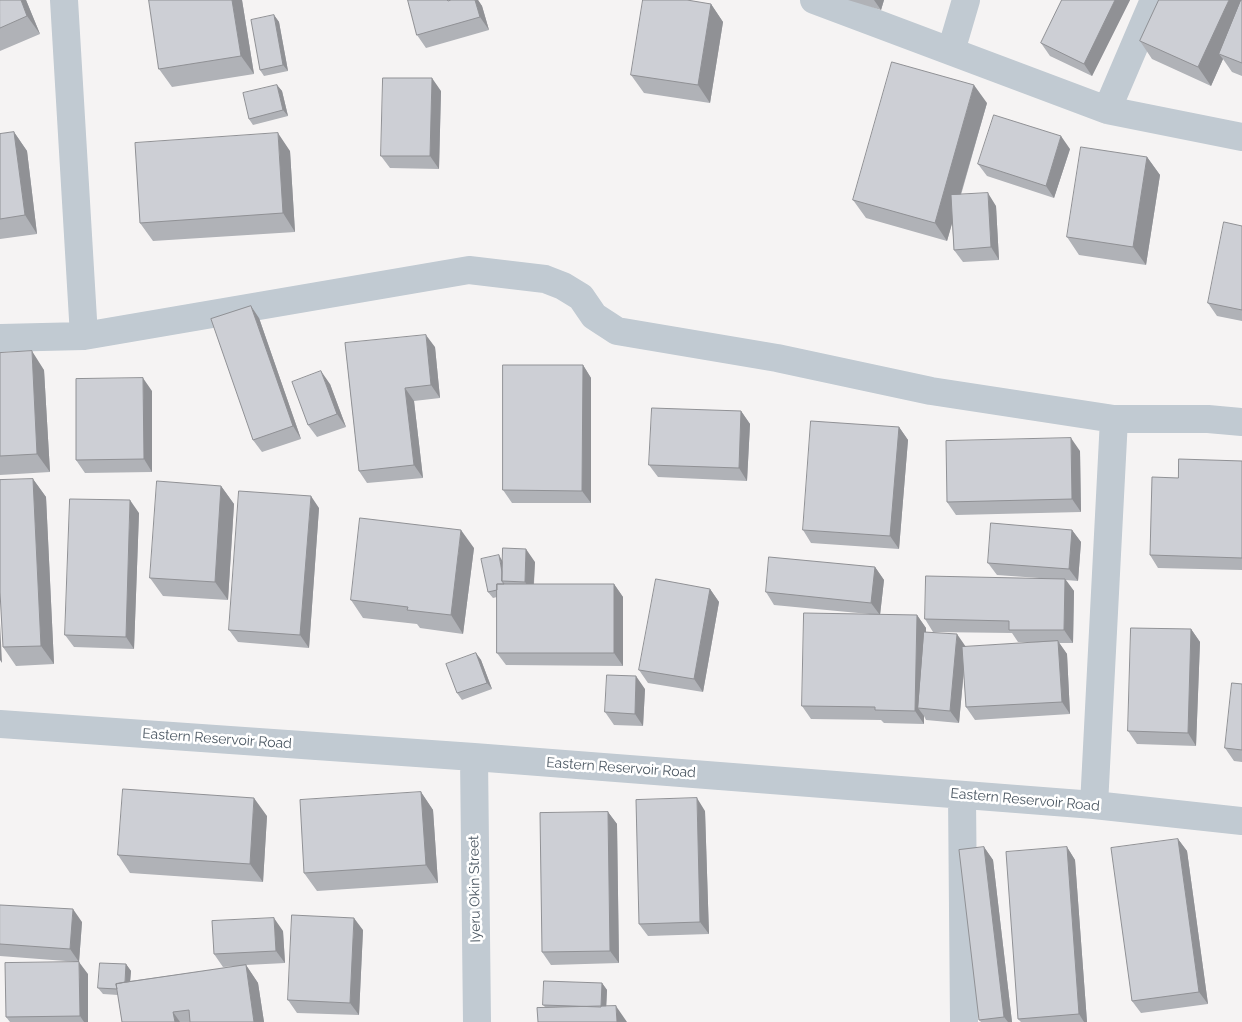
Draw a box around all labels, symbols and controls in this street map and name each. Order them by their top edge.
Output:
street label: Eastern Reservoir Road [142,725,292,753]
street label: Eastern Reservoir Road [546,754,696,782]
street label: Eastern Reservoir Road [950,785,1100,815]
street label: Iyeru Okin Street [466,835,484,943]

